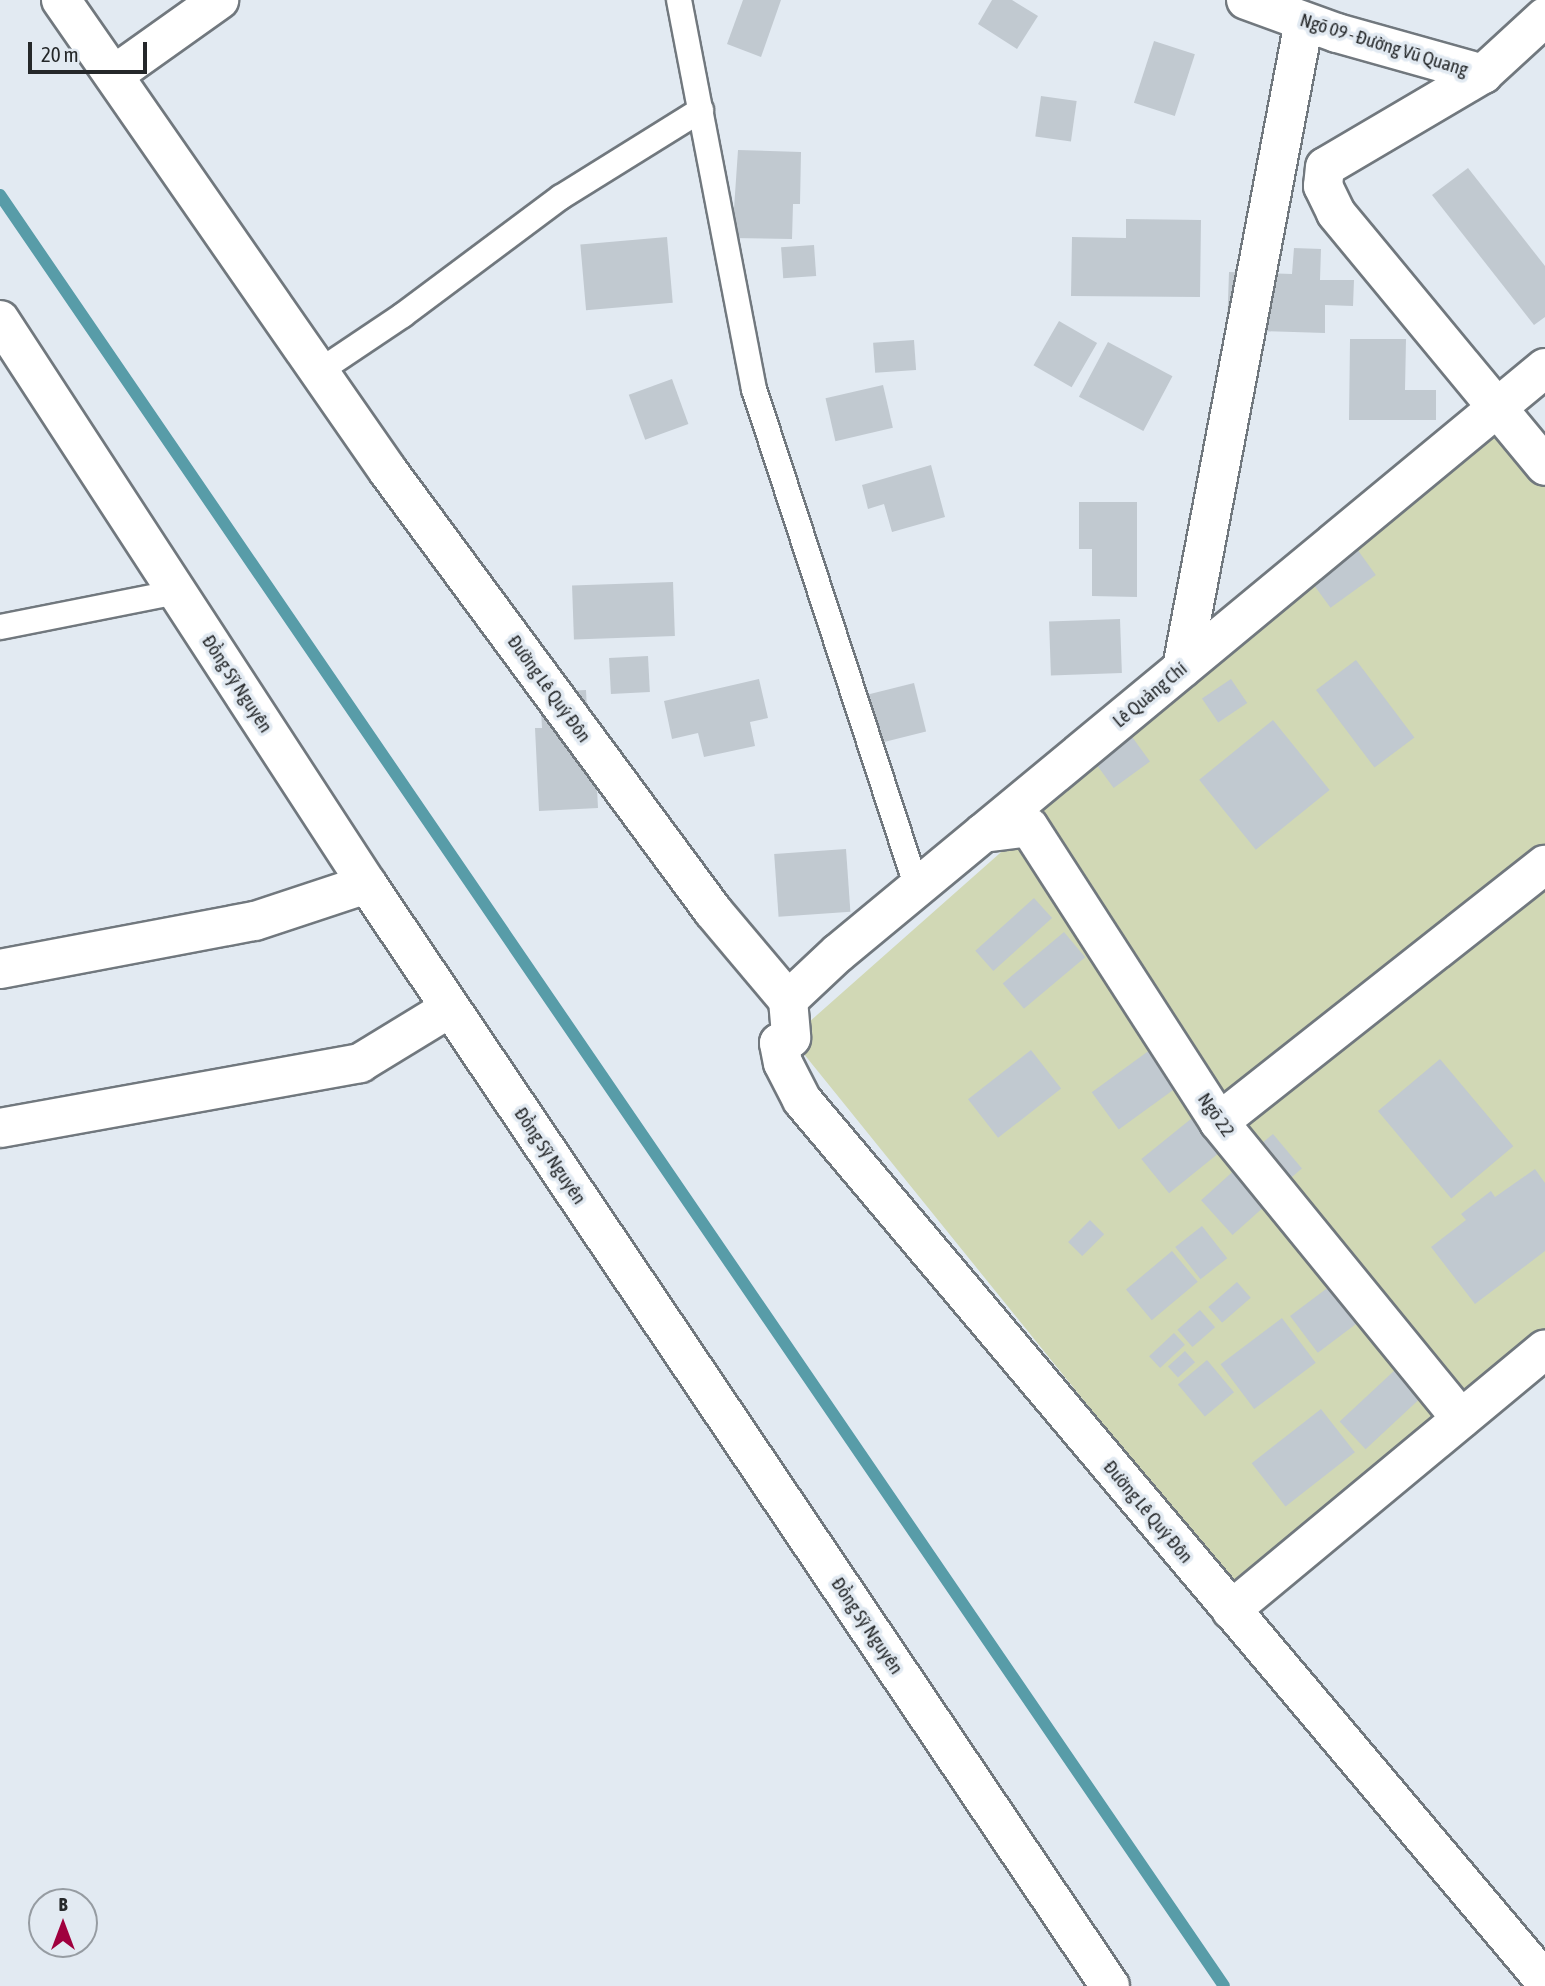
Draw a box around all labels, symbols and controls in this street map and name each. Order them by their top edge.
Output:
street label: Ngõ 09 - Đường Vũ Quang [1297,9,1471,81]
scale bar [32,28,150,72]
text: 20 m [41,42,79,66]
street label: Đồng Sỹ Nguyên [197,631,277,737]
street label: Đường Lê Quý Đôn [503,631,595,747]
street label: Lê Quảng Chí [1108,657,1192,733]
street label: Ngõ 22 [1193,1089,1239,1141]
street label: Đồng Sỹ Nguyên [509,1103,591,1209]
street label: Đường Lê Quý Đôn [1099,1456,1197,1568]
street label: Đồng Sỹ Nguyên [826,1573,908,1679]
north arrow [28,1888,98,1958]
text: B [58,1893,68,1915]

